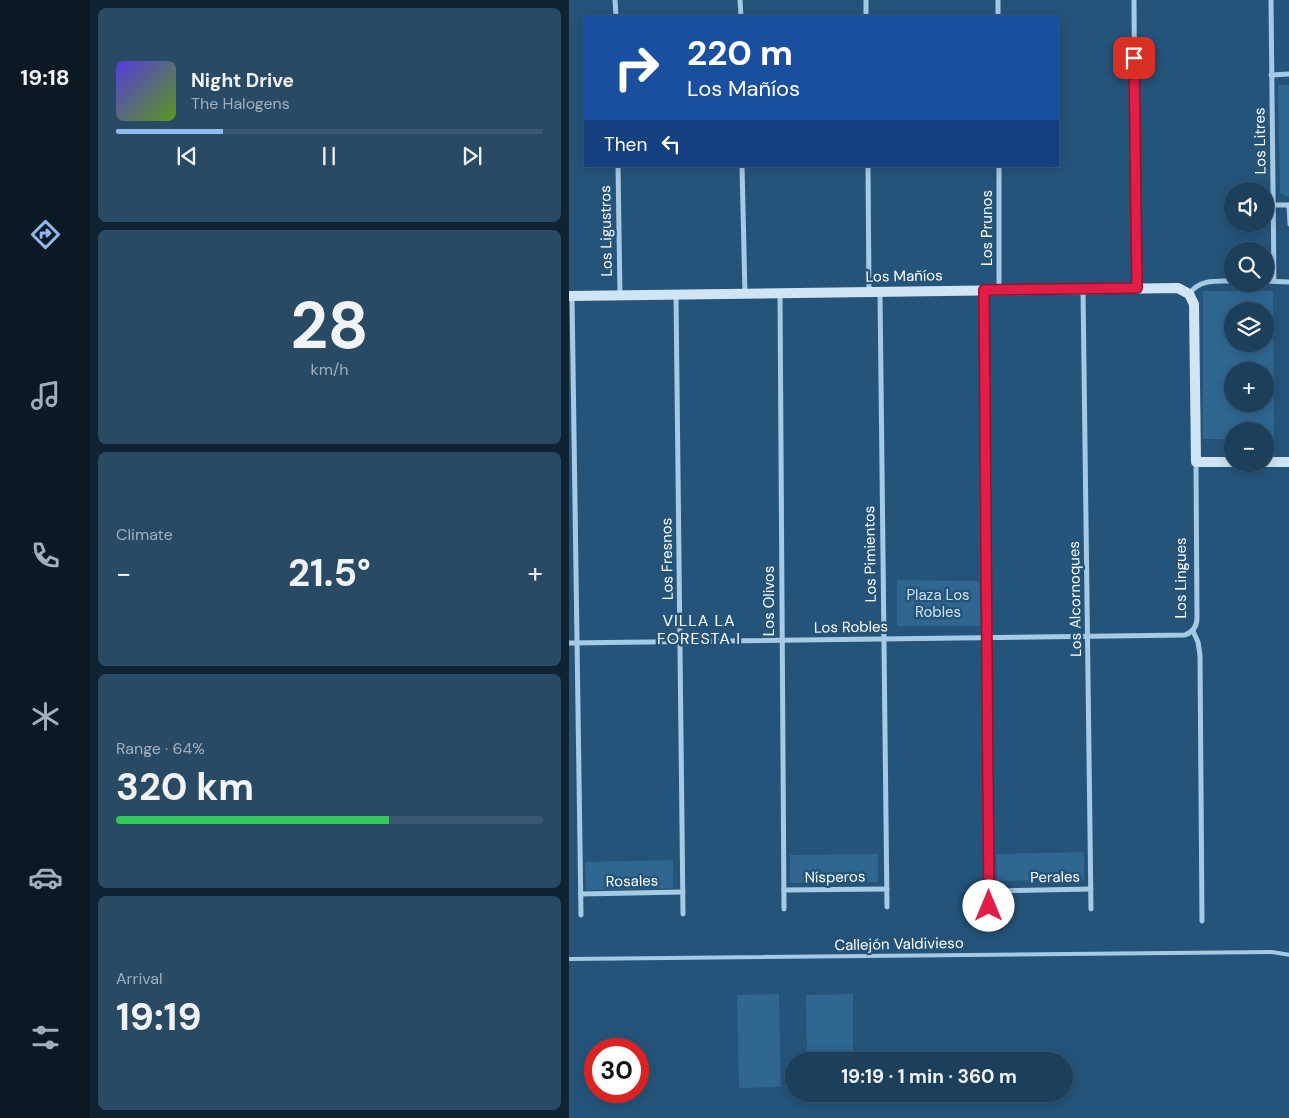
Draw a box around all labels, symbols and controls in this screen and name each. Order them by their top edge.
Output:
text: 220 m [687,30,793,76]
icon: right [604,35,669,100]
pin [1113,37,1155,79]
icon: arrive [1120,44,1148,72]
text: 19:18 [20,63,70,92]
text: Night Drive [191,68,294,93]
text: Los Mañíos [687,74,800,103]
text: The Halogens [191,93,290,114]
street label: Los Litres [1249,107,1271,175]
icon: left [657,130,685,158]
text: Then [604,132,647,157]
icon: previous [173,142,201,170]
icon: pause [315,142,343,170]
icon: next [458,142,486,170]
map controls [1224,182,1274,472]
button: sound [1224,182,1274,232]
street label: Los Ligustros [595,185,617,277]
street label: Los Prunos [977,190,997,266]
icon: directions [28,217,63,252]
button: search [1224,242,1274,292]
street label: Los Mañíos [865,265,943,287]
text: 28 [290,284,369,368]
button: layers [1224,302,1274,352]
text: km/h [311,359,348,380]
button: + [1224,362,1274,412]
icon: music [28,378,63,413]
button: − [1224,422,1274,472]
street label: Los Pimientos [859,506,881,602]
street label: Los Fresnos [656,518,678,600]
text: Climate [116,524,173,545]
street label: Los Lingues [1171,537,1191,619]
icon: phone [28,538,63,573]
street label: Los Alcornoques [1064,541,1086,657]
text: 21.5° [288,548,371,598]
text: − [116,555,131,592]
text: + [528,555,543,592]
street label: Los Olivos [759,566,779,636]
park label: Plaza Los Robles [906,585,970,622]
district label: VILLA LA FORESTA I [657,610,741,649]
street label: Los Robles [814,616,888,638]
icon: climate [28,699,63,734]
text: Range · 64% [116,738,205,759]
text: 320 km [116,762,254,812]
icon: car [28,860,63,895]
street label: Nísperos [804,866,866,888]
street label: Perales [1030,867,1080,887]
street label: Rosales [606,871,658,891]
position arrow [962,879,1014,931]
street label: Callejón Valdivieso [834,933,964,955]
text: Arrival [116,968,163,989]
text: 19:19 [116,992,202,1042]
icon: filters [28,1020,63,1055]
speed limit sign: 30 [584,1038,649,1103]
text: 19:19 · 1 min · 360 m [841,1064,1017,1089]

